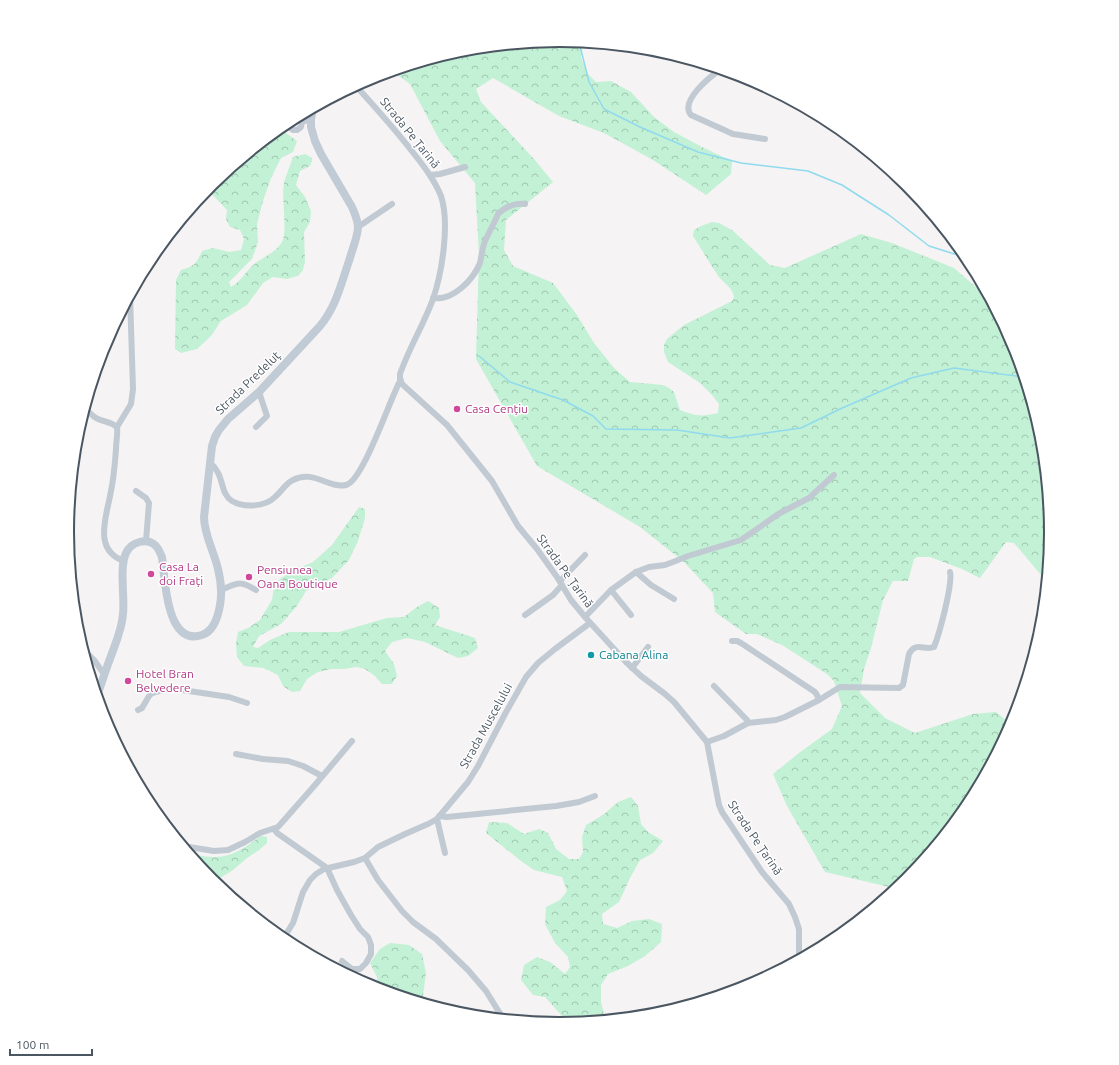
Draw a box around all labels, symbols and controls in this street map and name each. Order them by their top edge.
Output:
street label: Strada Pe Țarină [378,95,443,171]
street label: Strada Predeluț [213,348,283,417]
place label: Casa Cențiu [465,402,528,415]
marker: Casa Cențiu [452,404,462,414]
street label: Strada Pe Țarină [535,532,596,610]
place label: Casa La doi Frați [159,560,203,587]
place label: Pensiunea Oana Boutique [257,563,338,590]
marker: Casa La doi Frați [146,569,156,579]
marker: Pensiunea Oana Boutique [244,572,254,582]
place label: Cabana Alina [599,648,668,661]
marker: Cabana Alina [586,650,596,660]
place label: Hotel Bran Belvedere [136,667,194,694]
marker: Hotel Bran Belvedere [123,676,133,686]
street label: Strada Muscelului [457,681,514,771]
street label: Strada Pe Țarină [726,798,785,877]
scale bar [10,1031,92,1057]
text: 100 m [16,1038,49,1051]

